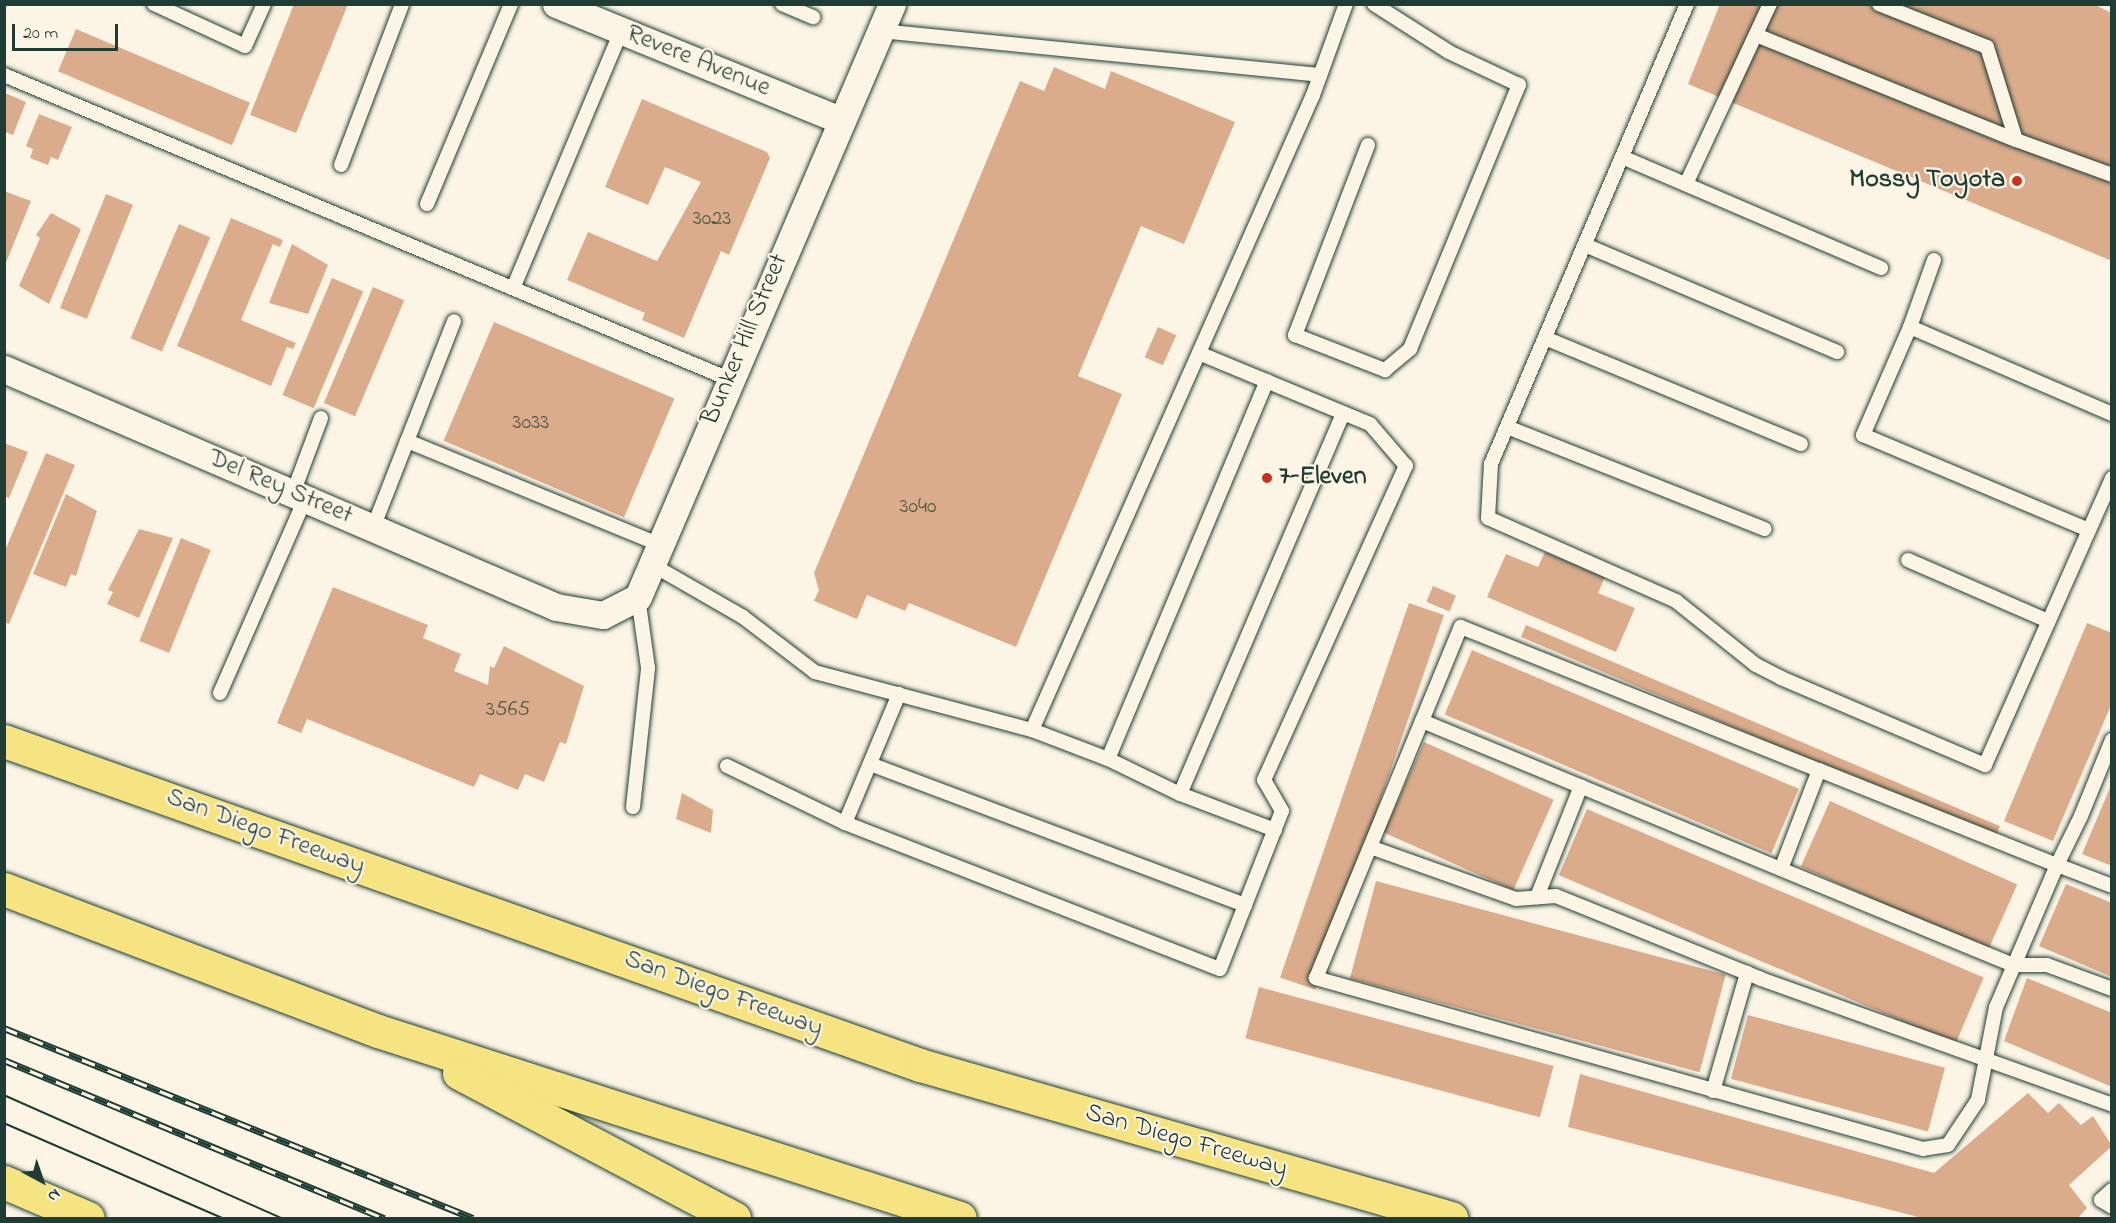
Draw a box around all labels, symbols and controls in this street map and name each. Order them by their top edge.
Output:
scale bar [15,12,122,50]
street label: Revere Avenue [621,19,775,105]
text: 20 m [23,21,58,47]
place label: Mossy Toyota [1849,165,2005,197]
marker: Mossy Toyota [2010,174,2024,188]
house number: 3023 [693,207,731,233]
street label: Bunker Hill Street [696,250,796,430]
house number: 3033 [513,411,549,437]
street label: Del Rey Street [203,444,357,532]
place label: 7-Eleven [1279,462,1367,494]
marker: 7-Eleven [1260,471,1274,485]
house number: 3040 [899,495,937,521]
house number: 3565 [486,698,530,724]
street label: San Diego Freeway [162,783,368,883]
street label: San Diego Freeway [620,945,826,1045]
street label: San Diego Freeway [1081,1098,1291,1186]
north arrow [12,1151,72,1211]
text: N [42,1182,65,1207]

